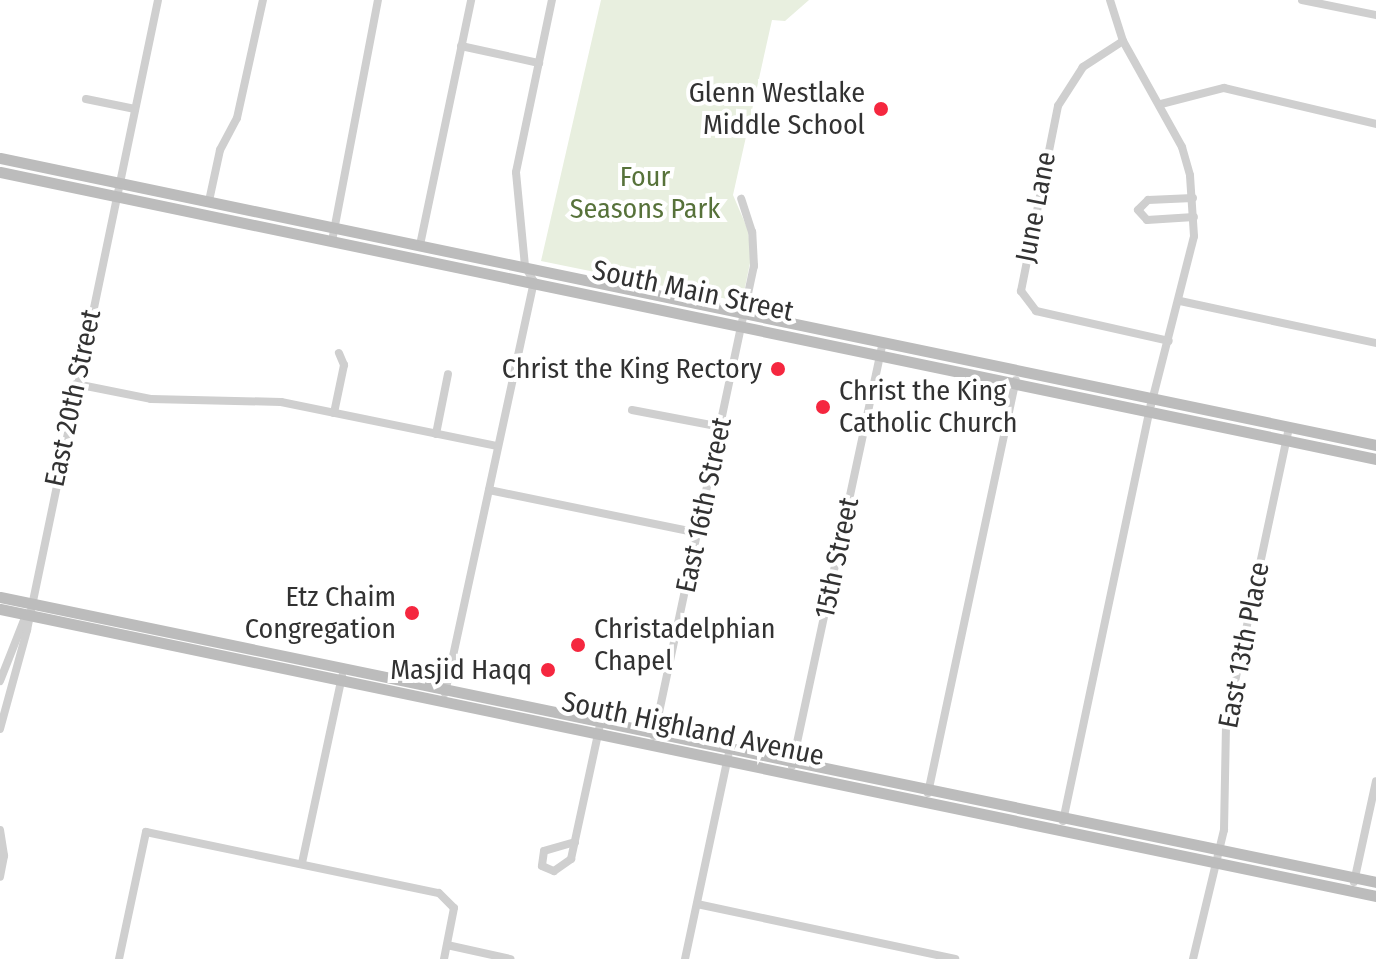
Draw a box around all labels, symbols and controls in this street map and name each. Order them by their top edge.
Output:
place label: Glenn Westlake Middle School [689,76,865,142]
marker: Glenn Westlake Middle School [872,100,890,118]
street label: June Lane [1009,149,1063,265]
park label: Four Seasons Park [570,160,720,226]
street label: South Main Street [589,253,797,329]
street label: East 20th Street [38,306,108,490]
place label: Christ the King Rectory [502,352,762,386]
marker: Christ the King Rectory [769,360,787,378]
place label: Christ the King Catholic Church [839,374,1017,440]
marker: Christ the King Catholic Church [814,398,832,416]
street label: East 16th Street [669,414,739,596]
street label: 15th Street [808,494,866,622]
street label: East 13th Place [1211,559,1277,731]
place label: Etz Chaim Congregation [245,580,396,646]
marker: Etz Chaim Congregation [403,604,421,622]
place label: Christadelphian Chapel [594,612,776,678]
marker: Christadelphian Chapel [569,636,587,654]
place label: Masjid Haqq [390,653,532,687]
marker: Masjid Haqq [539,661,557,679]
street label: South Highland Avenue [559,685,827,773]

